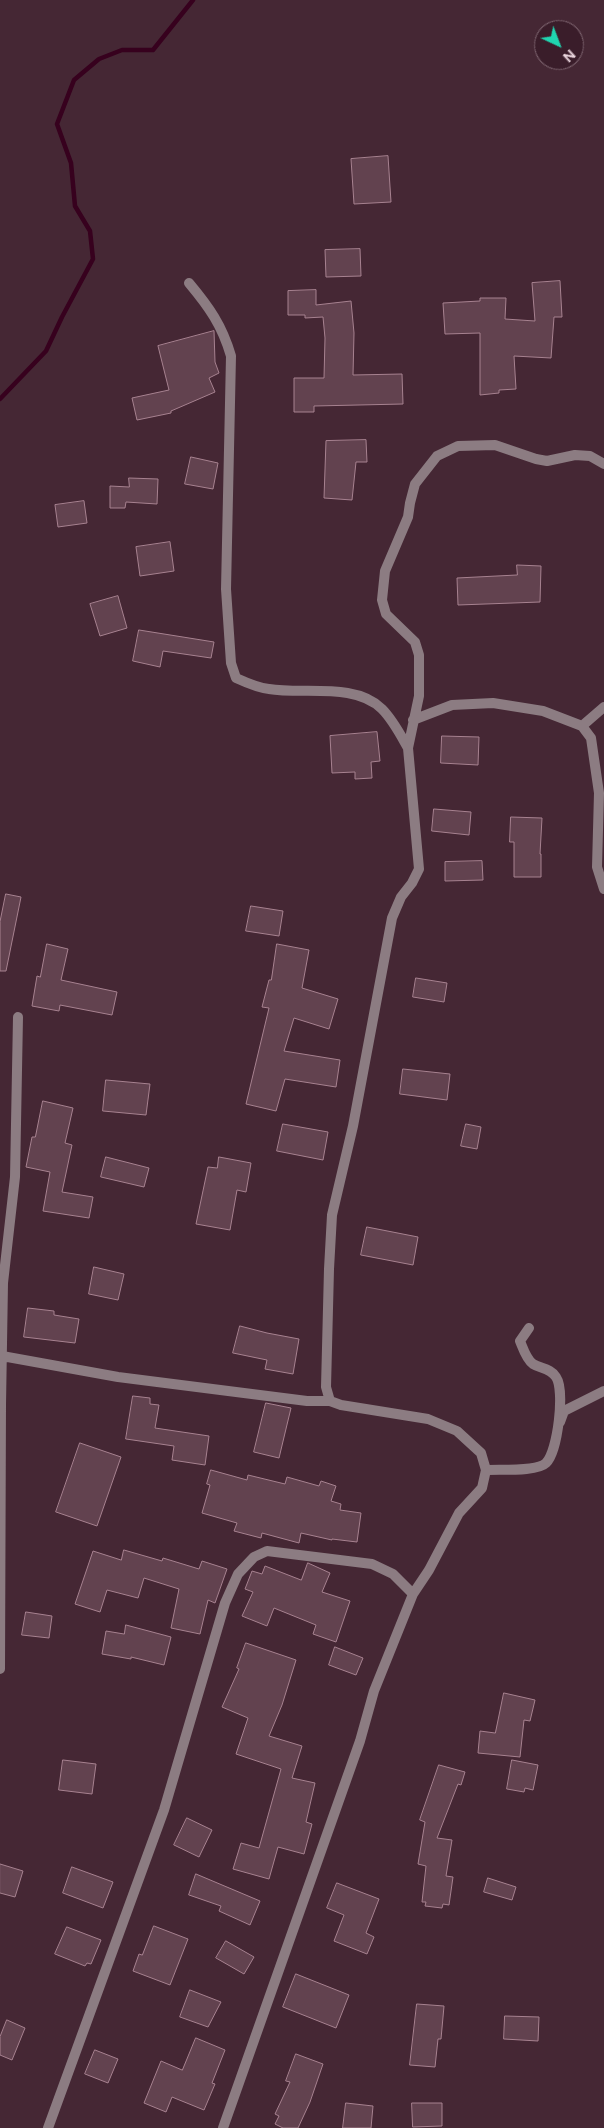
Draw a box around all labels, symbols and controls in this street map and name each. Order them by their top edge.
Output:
north arrow [534,20,584,70]
text: N [559,46,579,66]

